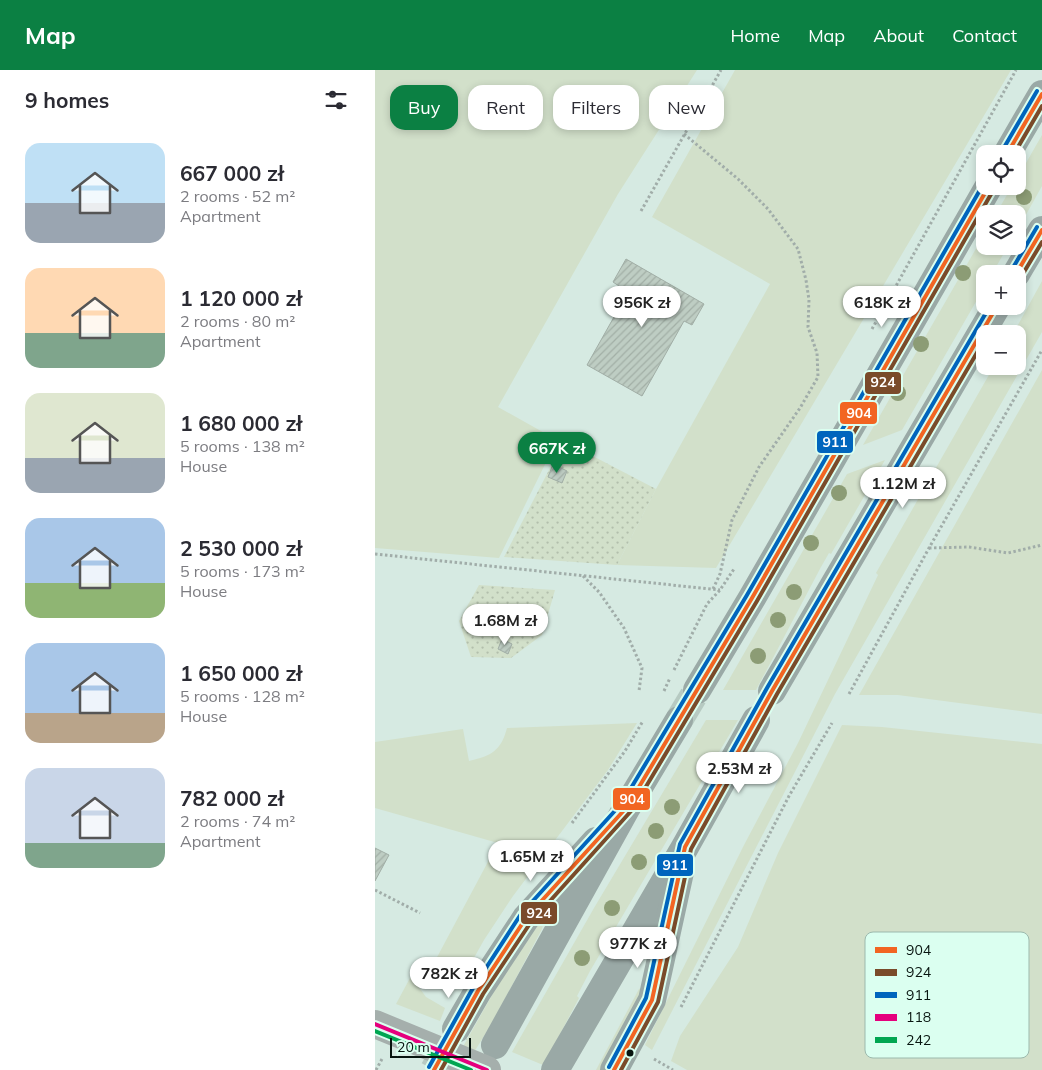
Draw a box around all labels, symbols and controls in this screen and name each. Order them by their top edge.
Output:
text: Map [25,20,76,50]
text: Home [730,24,780,47]
text: Map [808,24,845,47]
text: About [873,24,924,47]
text: Contact [952,24,1017,47]
chip: Buy [390,85,458,130]
chip: Rent [468,85,543,130]
chip: Filters [553,85,639,130]
chip: New [649,85,724,130]
icon: filters [322,86,350,114]
text: 9 homes [25,87,109,113]
map controls [976,145,1026,375]
button: locate [976,145,1026,195]
text: 667 000 zł [180,160,284,186]
icon: home [65,163,125,223]
text: 2 rooms · 52 m² [180,186,295,206]
button: layers [976,205,1026,255]
text: Apartment [180,206,261,226]
button: + [976,265,1026,315]
text: 1 120 000 zł [180,285,302,311]
pin: 956K zł [596,286,688,328]
pin: 618K zł [836,286,928,328]
icon: home [65,288,125,348]
text: 956K zł [614,292,670,312]
text: 618K zł [854,292,910,312]
text: 2 rooms · 80 m² [180,311,295,331]
button: − [976,325,1026,375]
text: Apartment [180,331,261,351]
line badge: 924 [864,371,902,395]
text: 924 [870,373,896,391]
line badge: 904 [839,401,878,425]
text: 904 [846,404,872,422]
text: 1 680 000 zł [180,410,302,436]
icon: home [65,413,125,473]
line badge: 911 [816,430,854,454]
pin: 667K zł [511,432,603,474]
text: 911 [822,433,848,451]
text: 5 rooms · 138 m² [180,436,305,456]
text: 667K zł [529,438,585,458]
text: House [180,456,227,476]
pin: 1.12M zł [851,466,955,509]
text: 1.12M zł [871,473,935,493]
text: 2 530 000 zł [180,535,302,561]
icon: home [65,538,125,598]
text: 5 rooms · 173 m² [180,561,305,581]
text: House [180,581,227,601]
pin: 1.68M zł [453,604,557,646]
text: 1.68M zł [473,610,537,630]
text: 1 650 000 zł [180,660,302,686]
icon: home [65,663,125,723]
text: 5 rooms · 128 m² [180,686,305,706]
text: House [180,706,227,726]
pin: 2.53M zł [687,752,791,794]
text: 2.53M zł [707,758,771,778]
text: 782 000 zł [180,785,284,811]
line badge: 904 [612,787,651,811]
icon: home [65,788,125,848]
text: 904 [619,790,645,808]
text: 2 rooms · 74 m² [180,811,295,831]
text: Apartment [180,831,261,851]
pin: 1.65M zł [479,840,583,882]
text: 1.65M zł [499,846,563,866]
line badge: 911 [656,853,694,877]
text: 911 [662,856,688,874]
line badge: 924 [520,901,558,925]
text: 924 [526,904,552,922]
pin: 977K zł [592,926,684,969]
legend [865,932,1029,1058]
text: 977K zł [610,933,666,953]
text: 904 [906,941,932,959]
pin: 782K zł [403,956,495,999]
text: 782K zł [421,963,477,983]
text: 924 [906,963,932,981]
text: 911 [906,986,931,1004]
text: 118 [906,1008,931,1026]
text: 242 [906,1031,931,1049]
scale bar [390,1035,471,1058]
text: 20 m [397,1038,430,1056]
unlabelled marker [625,1048,635,1058]

